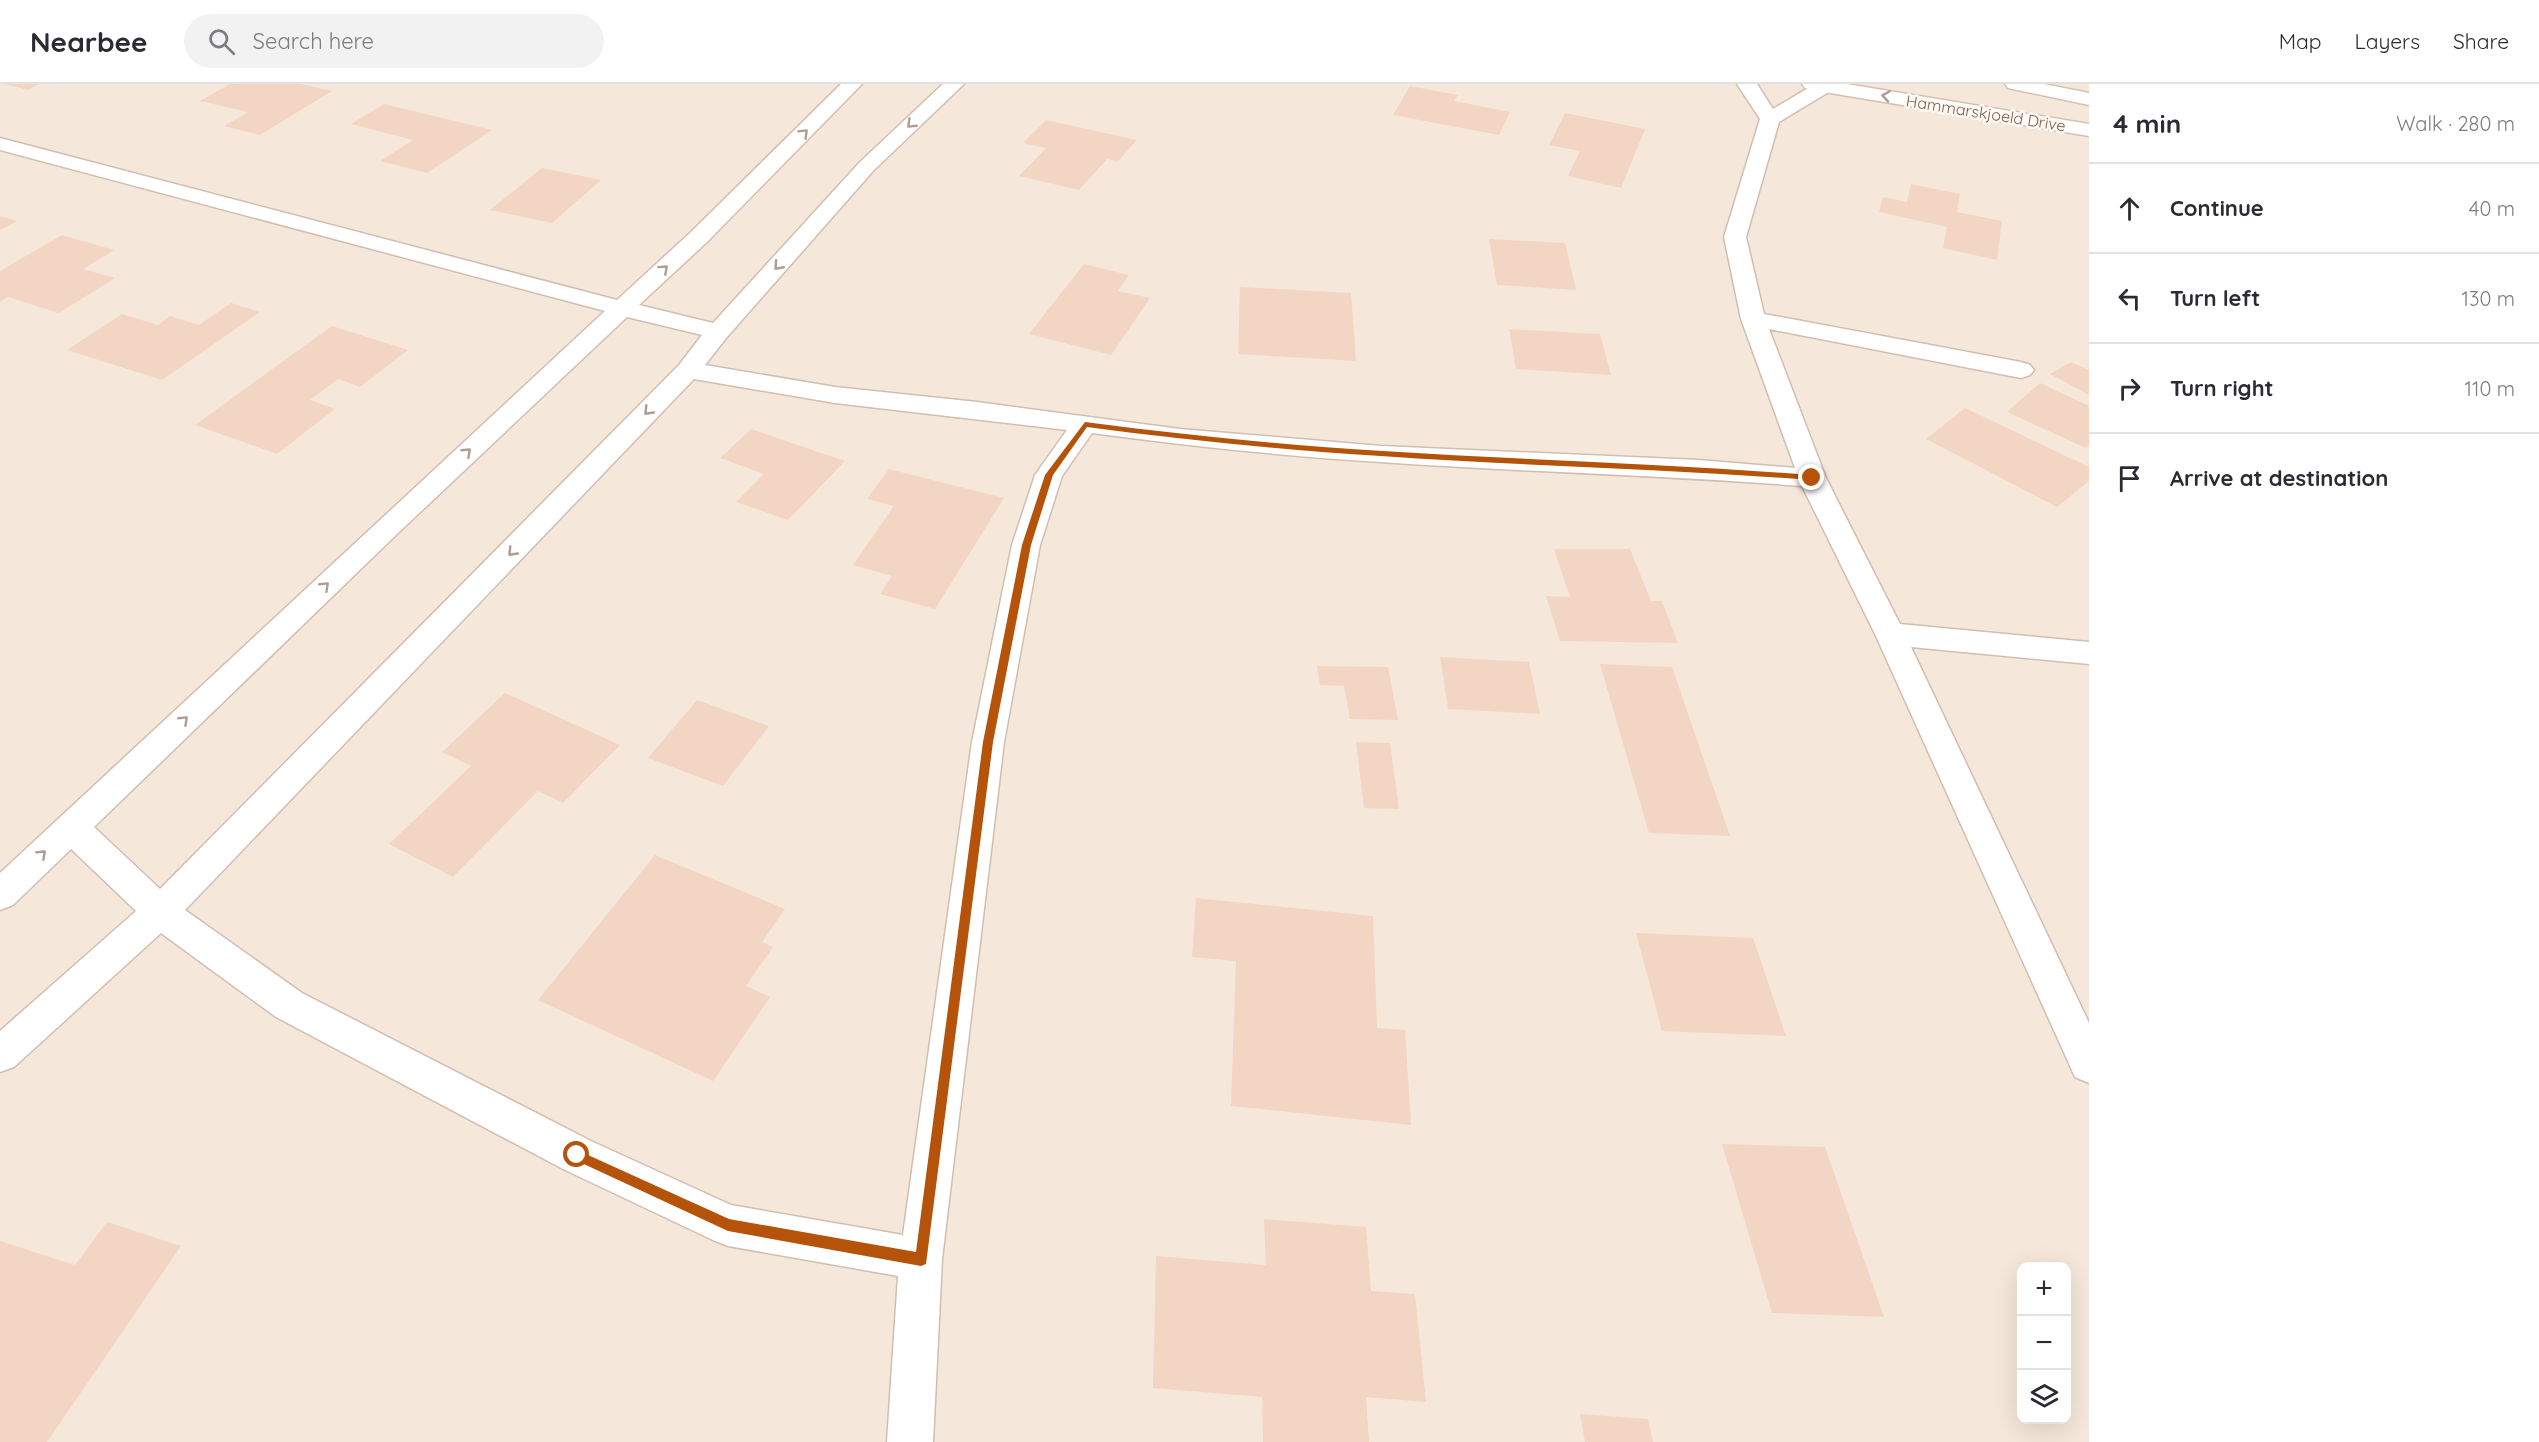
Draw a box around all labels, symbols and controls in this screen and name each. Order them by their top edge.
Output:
search box [184,14,604,68]
text: Nearbee [30,24,148,59]
icon: search [205,25,238,58]
text: Search here [253,27,374,55]
text: Map [2279,28,2322,54]
text: Layers [2355,28,2420,54]
text: Share [2453,28,2509,54]
one-way arrow [1882,91,1891,103]
street label: Hammarskjoeld Drive [1905,91,2067,135]
text: 4 min [2113,107,2181,140]
text: Walk · 280 m [2396,111,2515,136]
one-way arrow [908,117,919,128]
one-way arrow [796,129,807,140]
icon: ahead [2113,192,2146,225]
text: Continue [2170,194,2264,222]
text: 40 m [2469,196,2515,221]
one-way arrow [774,259,785,270]
one-way arrow [657,265,668,276]
icon: left [2113,282,2146,315]
text: Turn left [2170,284,2260,312]
text: 130 m [2462,286,2515,311]
icon: right [2113,372,2146,405]
text: Turn right [2170,374,2274,402]
text: 110 m [2465,376,2515,401]
one-way arrow [644,404,655,415]
one-way arrow [461,448,471,459]
icon: arrive [2113,462,2146,495]
route end [1798,464,1824,490]
text: Arrive at destination [2170,464,2388,492]
one-way arrow [508,545,519,555]
one-way arrow [319,582,329,593]
one-way arrow [177,716,187,727]
one-way arrow [35,851,46,862]
route start [563,1141,589,1167]
map controls [2017,1262,2071,1424]
button: + [2017,1262,2071,1316]
button: − [2017,1316,2071,1370]
button: layers [2017,1370,2071,1424]

